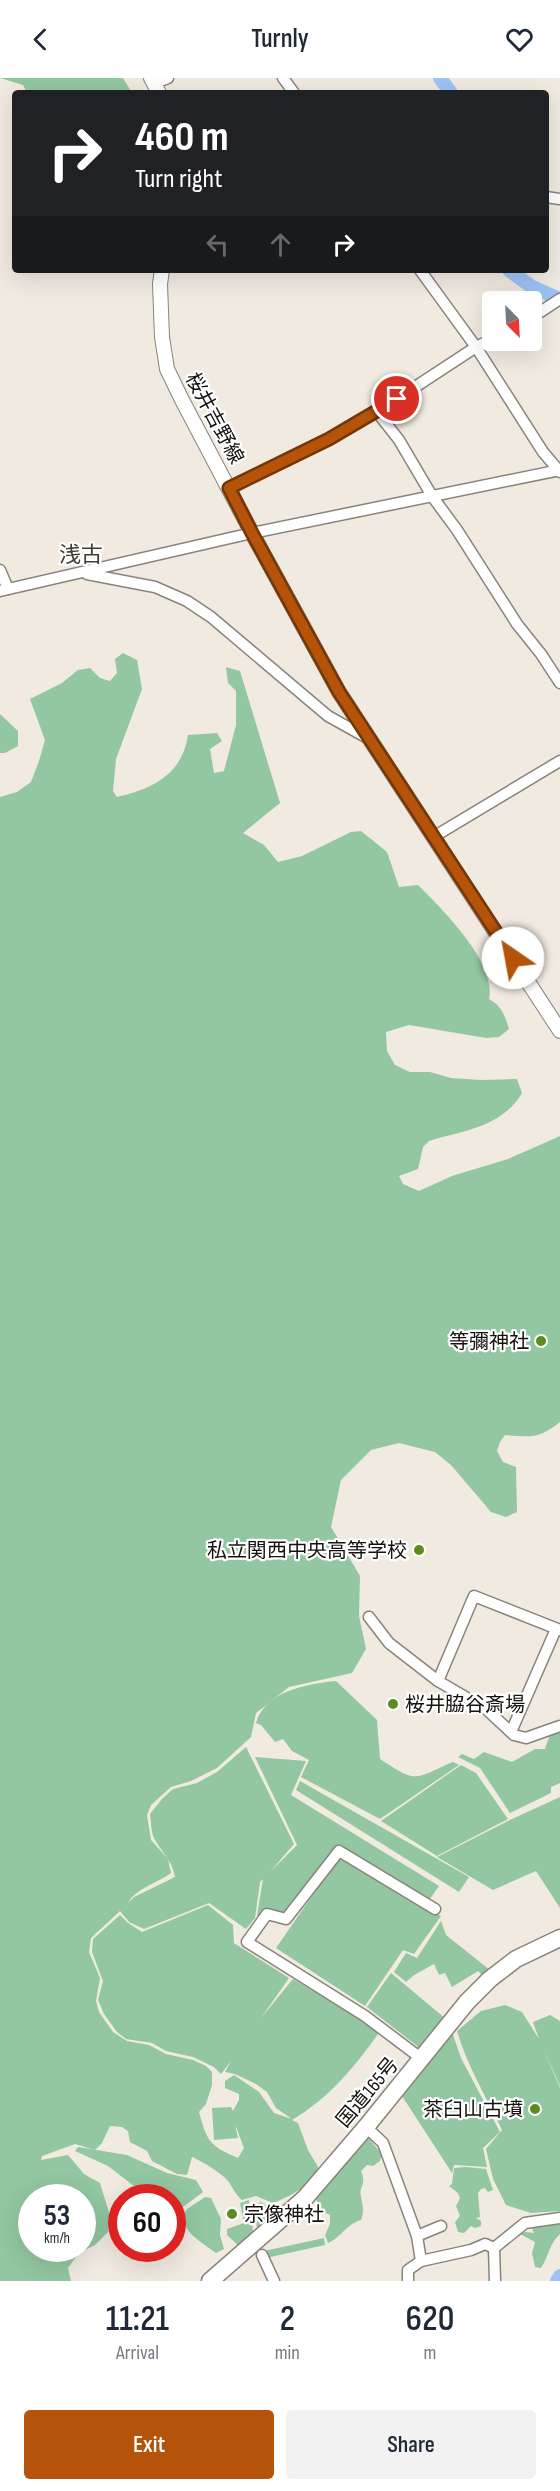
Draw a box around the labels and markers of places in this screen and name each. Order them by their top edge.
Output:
pin [371,373,422,424]
place label: 等彌神社 [449,1330,529,1354]
marker: 等彌神社 [534,1334,548,1348]
place label: 私立関西中央高等学校 [207,1539,407,1563]
marker: 私立関西中央高等学校 [412,1543,426,1557]
place label: 桜井脇谷斎場 [405,1693,525,1717]
marker: 桜井脇谷斎場 [386,1697,400,1711]
place label: 茶臼山古墳 [423,2098,523,2122]
marker: 茶臼山古墳 [528,2102,542,2116]
place label: 宗像神社 [244,2203,324,2227]
marker: 宗像神社 [225,2207,239,2221]

